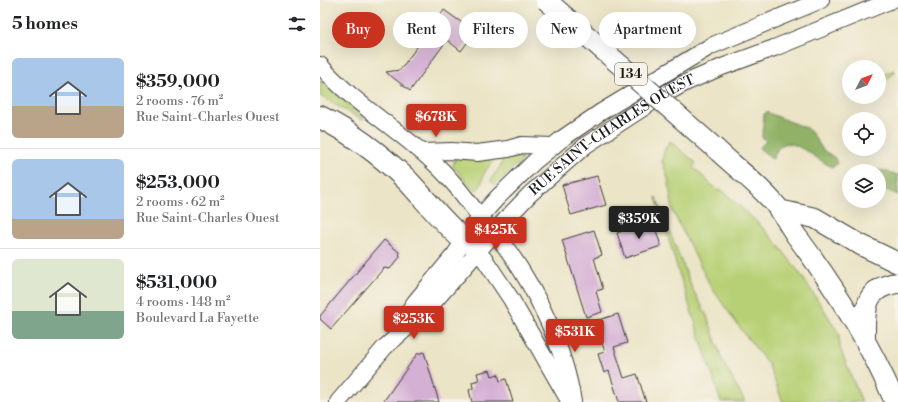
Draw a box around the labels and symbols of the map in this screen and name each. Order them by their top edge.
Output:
north arrow [842,60,886,104]
road number: 134 [615,63,647,85]
street label: RUE SAINT-CHARLES OUEST [526,71,698,200]
pin: $678K [408,104,464,138]
pin: $359K [611,206,667,240]
pin: $425K [468,217,524,251]
pin: $253K [386,306,442,340]
pin: $531K [547,319,603,353]

